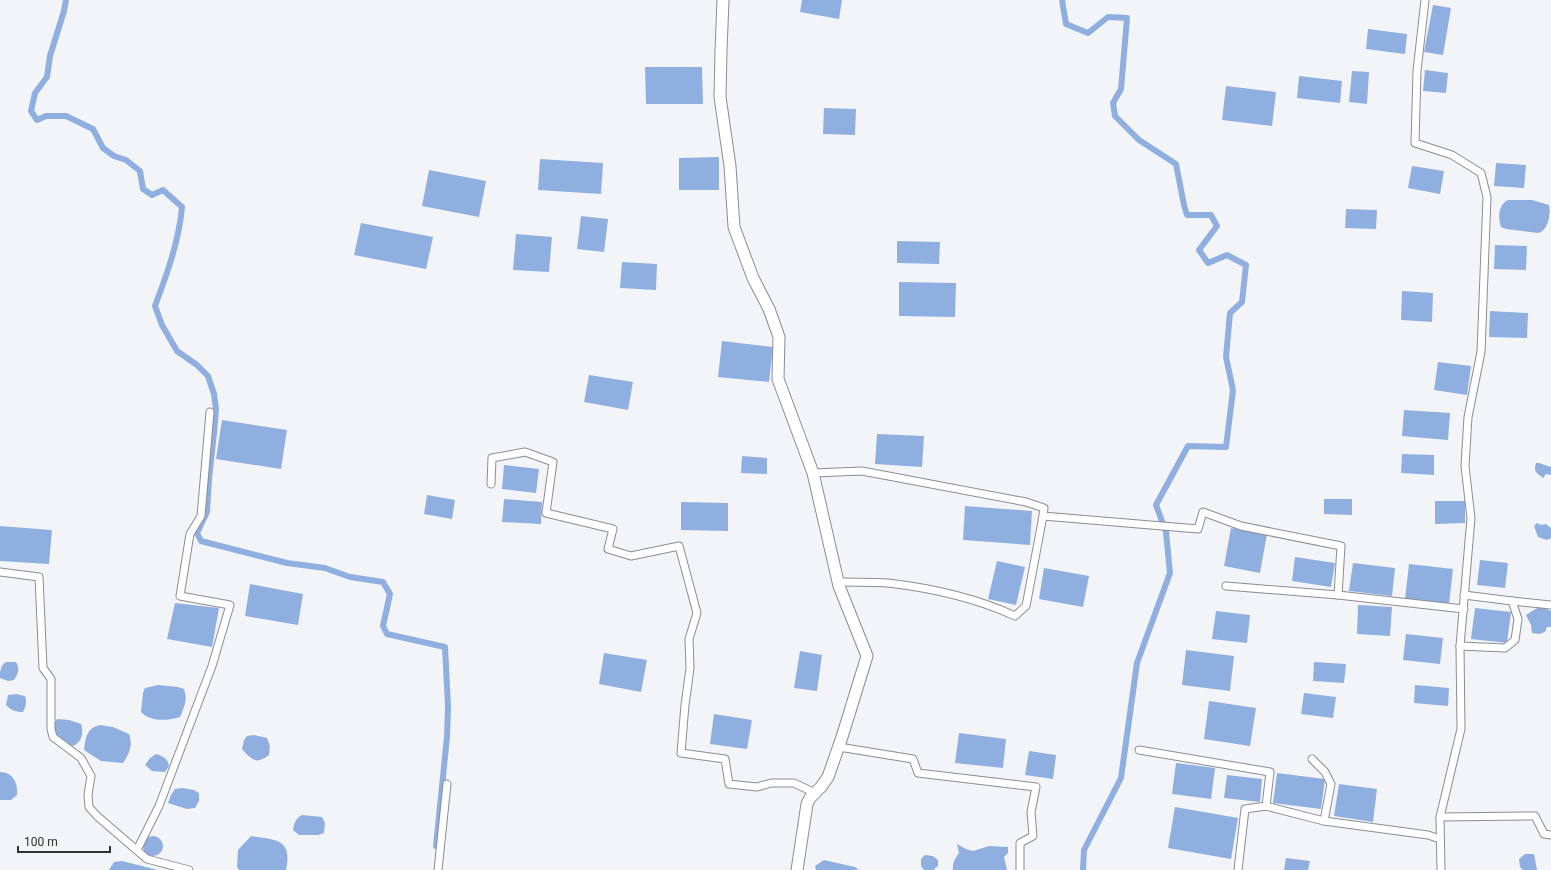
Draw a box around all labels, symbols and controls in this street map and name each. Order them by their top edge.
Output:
scale bar [18,828,110,854]
text: 100 m [24,835,58,849]

